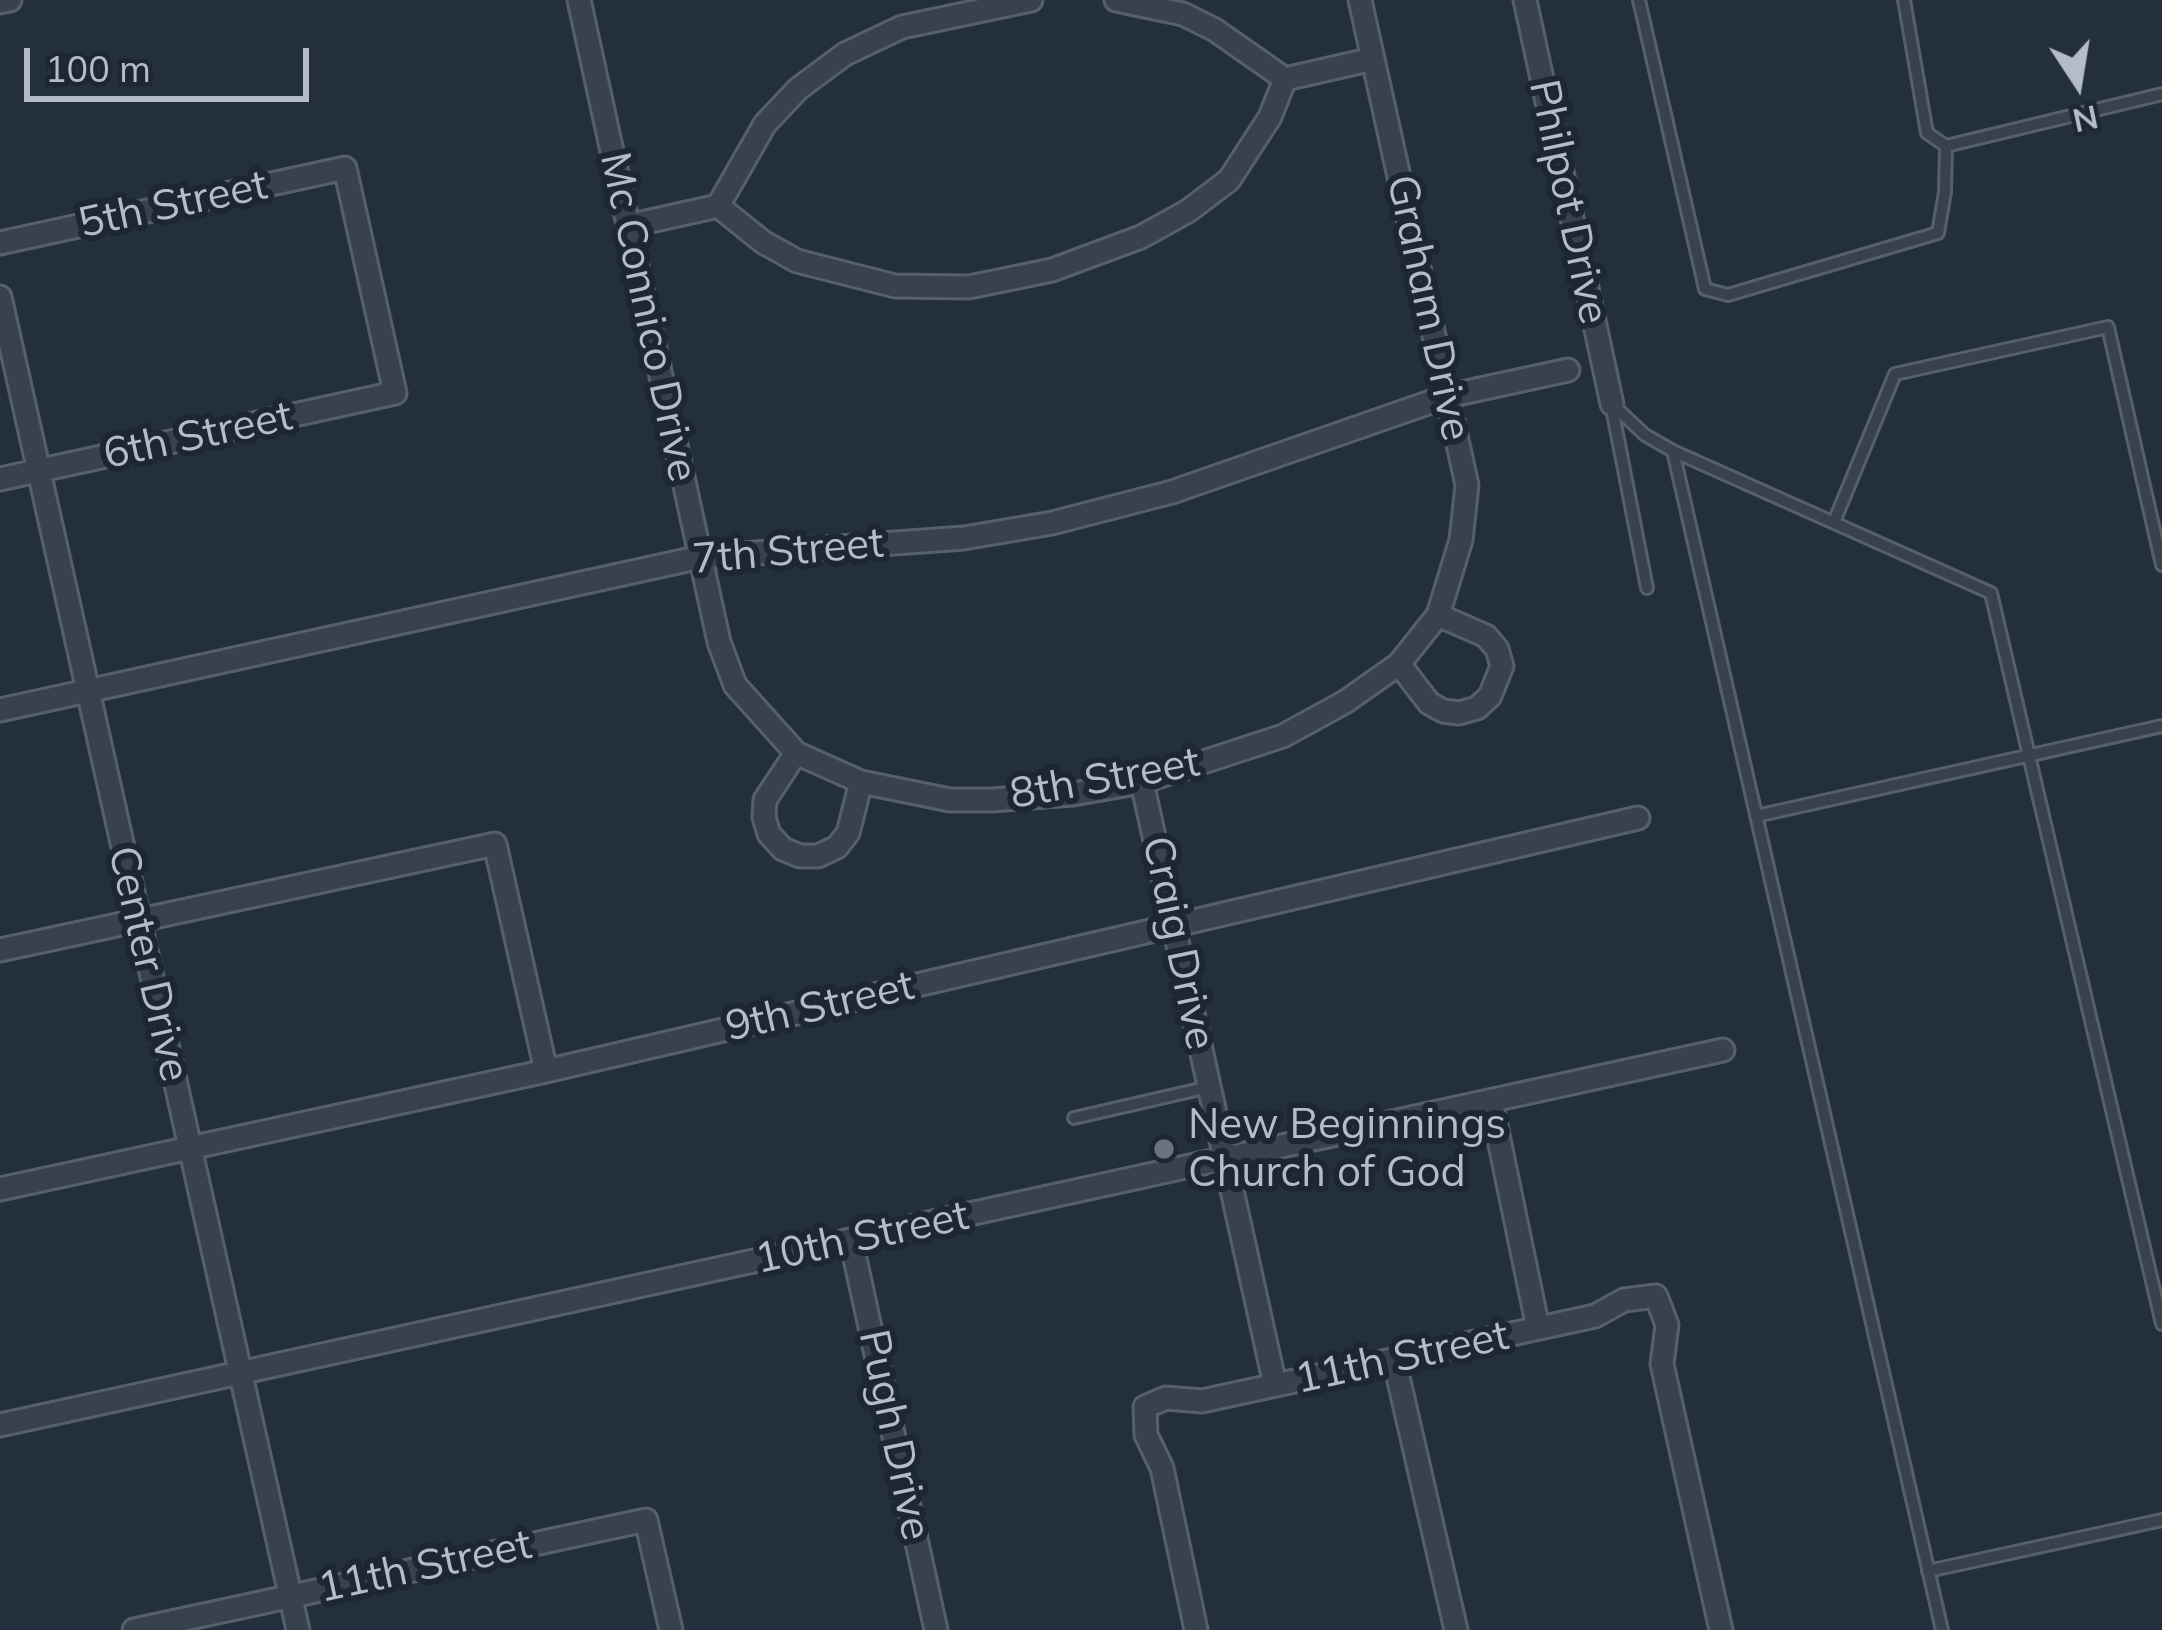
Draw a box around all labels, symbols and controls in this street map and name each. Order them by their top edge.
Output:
scale bar [30,24,315,98]
north arrow [2018,24,2138,144]
text: 100 m [45,46,151,91]
street label: Philpot Drive [1518,75,1618,329]
text: N [2069,97,2102,142]
street label: Mc Connico Drive [589,148,707,486]
street label: 5th Street [74,160,272,250]
street label: Graham Drive [1375,171,1481,445]
street label: 6th Street [99,391,297,481]
street label: 7th Street [690,519,886,585]
street label: 8th Street [1006,738,1204,820]
street label: Craig Drive [1131,832,1225,1054]
street label: Center Drive [96,842,200,1086]
street label: 9th Street [721,961,919,1053]
place label: New Beginnings Church of God [1188,1100,1506,1198]
marker: New Beginnings Church of God [1151,1136,1177,1162]
street label: 10th Street [751,1191,973,1285]
street label: 11th Street [1291,1311,1513,1405]
street label: Pugh Drive [847,1325,941,1545]
street label: 11th Street [314,1520,536,1614]

